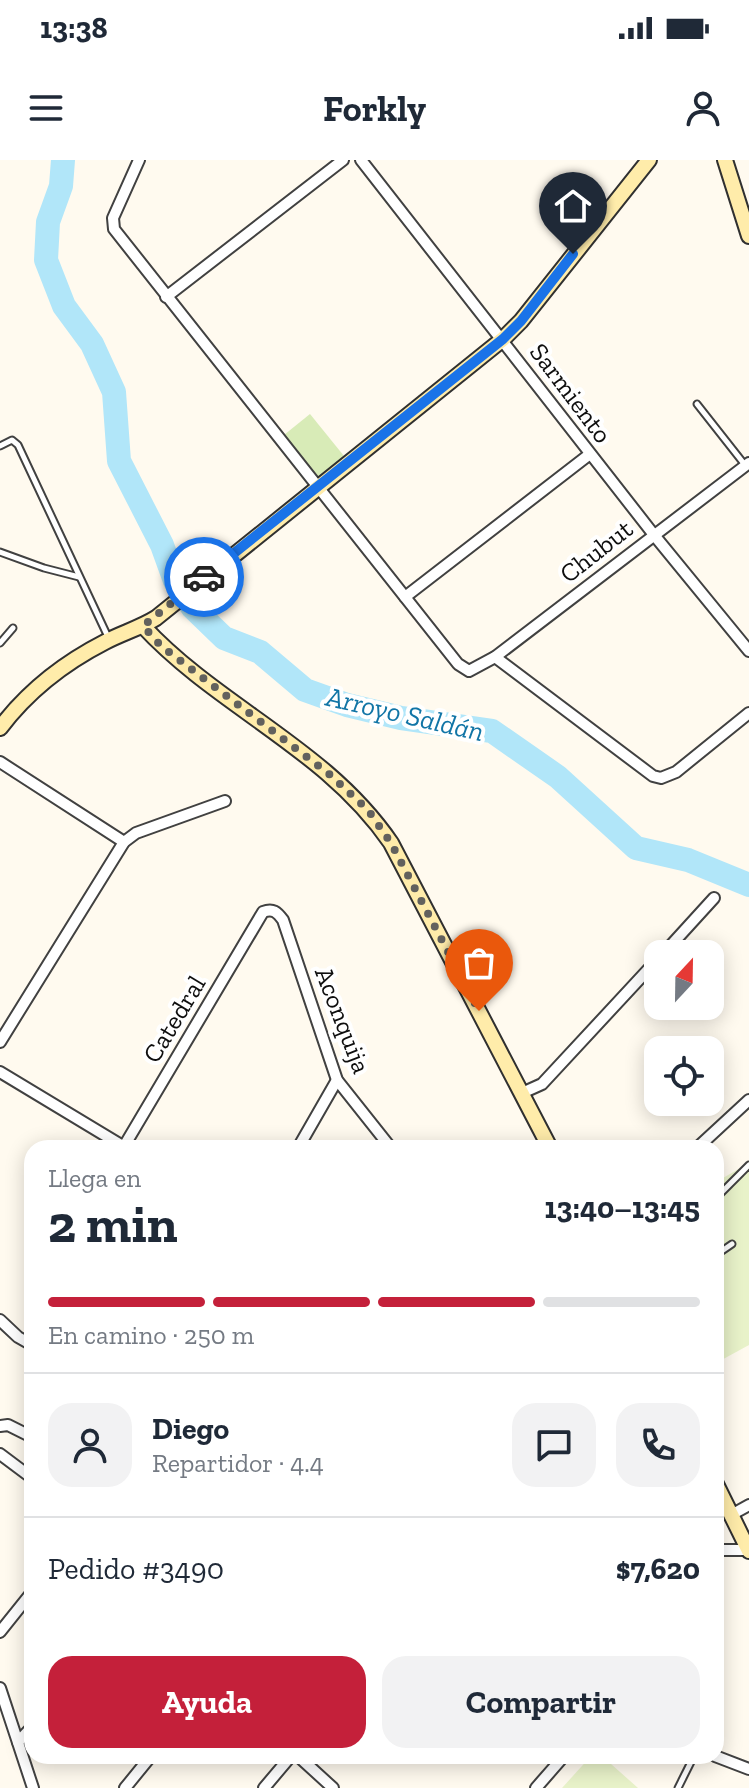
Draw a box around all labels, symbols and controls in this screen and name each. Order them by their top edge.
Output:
text: 13:38 [40,10,108,46]
icon: menu [24,86,68,130]
icon: person [681,86,725,130]
text: Forkly [323,87,426,130]
pin [539,172,607,254]
icon: home [551,184,595,228]
street label: Sarmiento [523,337,619,449]
street label: Chubut [553,512,639,589]
courier [164,537,244,617]
icon: car [182,555,226,599]
water label: Arroyo Saldán [322,680,487,748]
pin [445,929,513,1011]
north arrow [644,940,724,1020]
map controls [644,940,724,1116]
icon: bag [457,941,501,985]
street label: Aconquija [308,962,378,1078]
street label: Catedral [136,970,212,1068]
button: locate [644,1036,724,1116]
text: Llega en [48,1162,141,1194]
text: 13:40–13:45 [544,1190,700,1226]
text: 2 min [48,1193,178,1255]
text: En camino · 250 m [48,1319,254,1351]
button: person [48,1403,132,1487]
button: chat [512,1403,596,1487]
button: phone [616,1403,700,1487]
text: Diego [152,1411,229,1447]
text: Repartidor · 4.4 [152,1447,324,1479]
text: Pedido #3490 [48,1551,224,1587]
text: $7,620 [616,1551,700,1587]
button: Ayuda [48,1656,366,1748]
button: Compartir [382,1656,700,1748]

